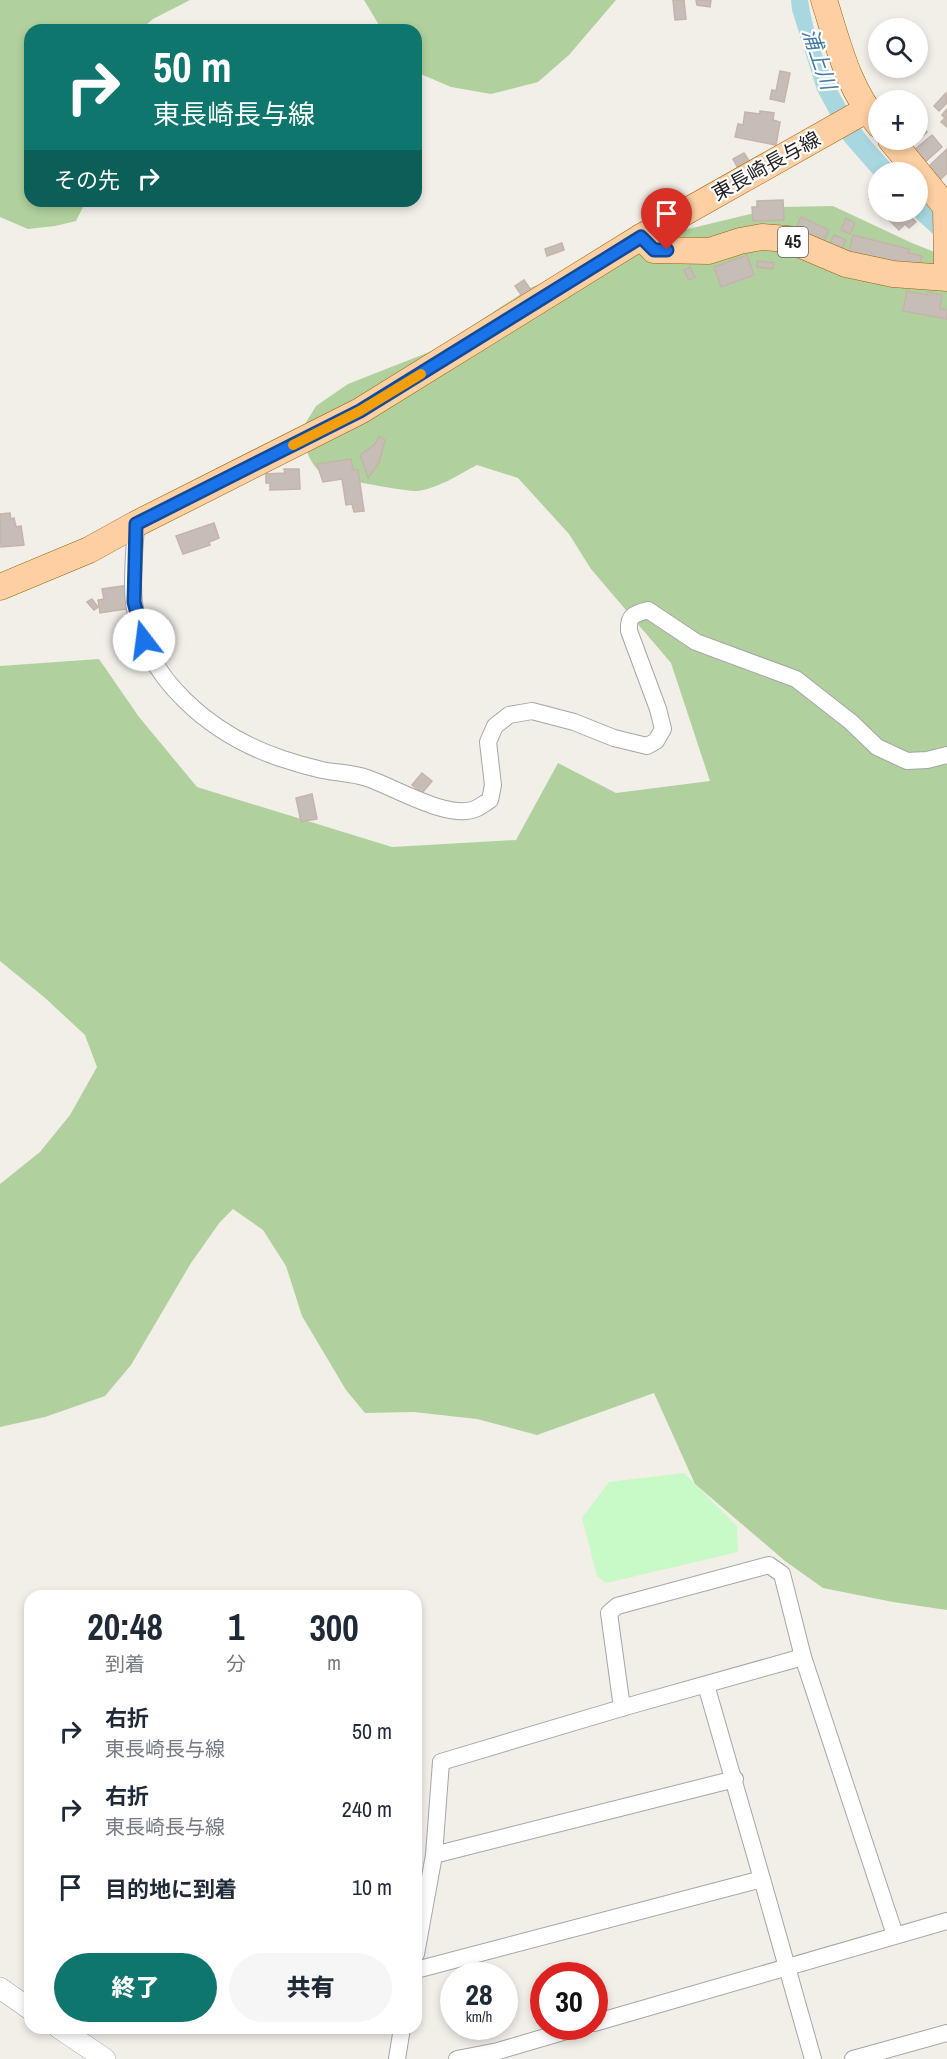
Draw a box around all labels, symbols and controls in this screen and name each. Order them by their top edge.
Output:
map controls [868,18,928,222]
button: search [868,18,928,78]
water label: 浦上川 [796,24,844,95]
text: 50 m [153,39,232,95]
icon: right [54,48,132,126]
button: + [868,90,928,150]
text: 東長崎長与線 [153,96,315,132]
street label: 東長崎長与線 [707,125,825,206]
icon: right [132,162,165,195]
button: − [868,162,928,222]
text: その先 [54,165,120,195]
pin [641,188,692,250]
icon: arrive [650,197,683,230]
road number: 45 [778,227,808,257]
position arrow [112,608,176,672]
text: 20:48 [87,1603,163,1651]
text: 1 [228,1603,244,1651]
text: 300 [309,1604,359,1652]
text: m [327,1649,341,1676]
text: 到着 [105,1650,145,1677]
text: 分 [226,1650,246,1677]
text: 右折 [105,1703,149,1733]
icon: right [54,1715,87,1748]
text: 50 m [352,1716,392,1746]
text: 東長崎長与線 [105,1735,225,1762]
text: 右折 [105,1781,149,1811]
icon: right [54,1793,87,1826]
text: 240 m [342,1794,392,1824]
text: 東長崎長与線 [105,1813,225,1840]
icon: arrive [54,1871,87,1904]
text: 10 m [352,1872,392,1902]
text: 目的地に到着 [105,1874,237,1904]
button: 終了 [54,1953,217,2022]
button: 共有 [229,1953,392,2022]
speed limit sign: 30 [530,1962,608,2040]
text: 28 [465,1974,493,2014]
text: km/h [466,2006,492,2027]

